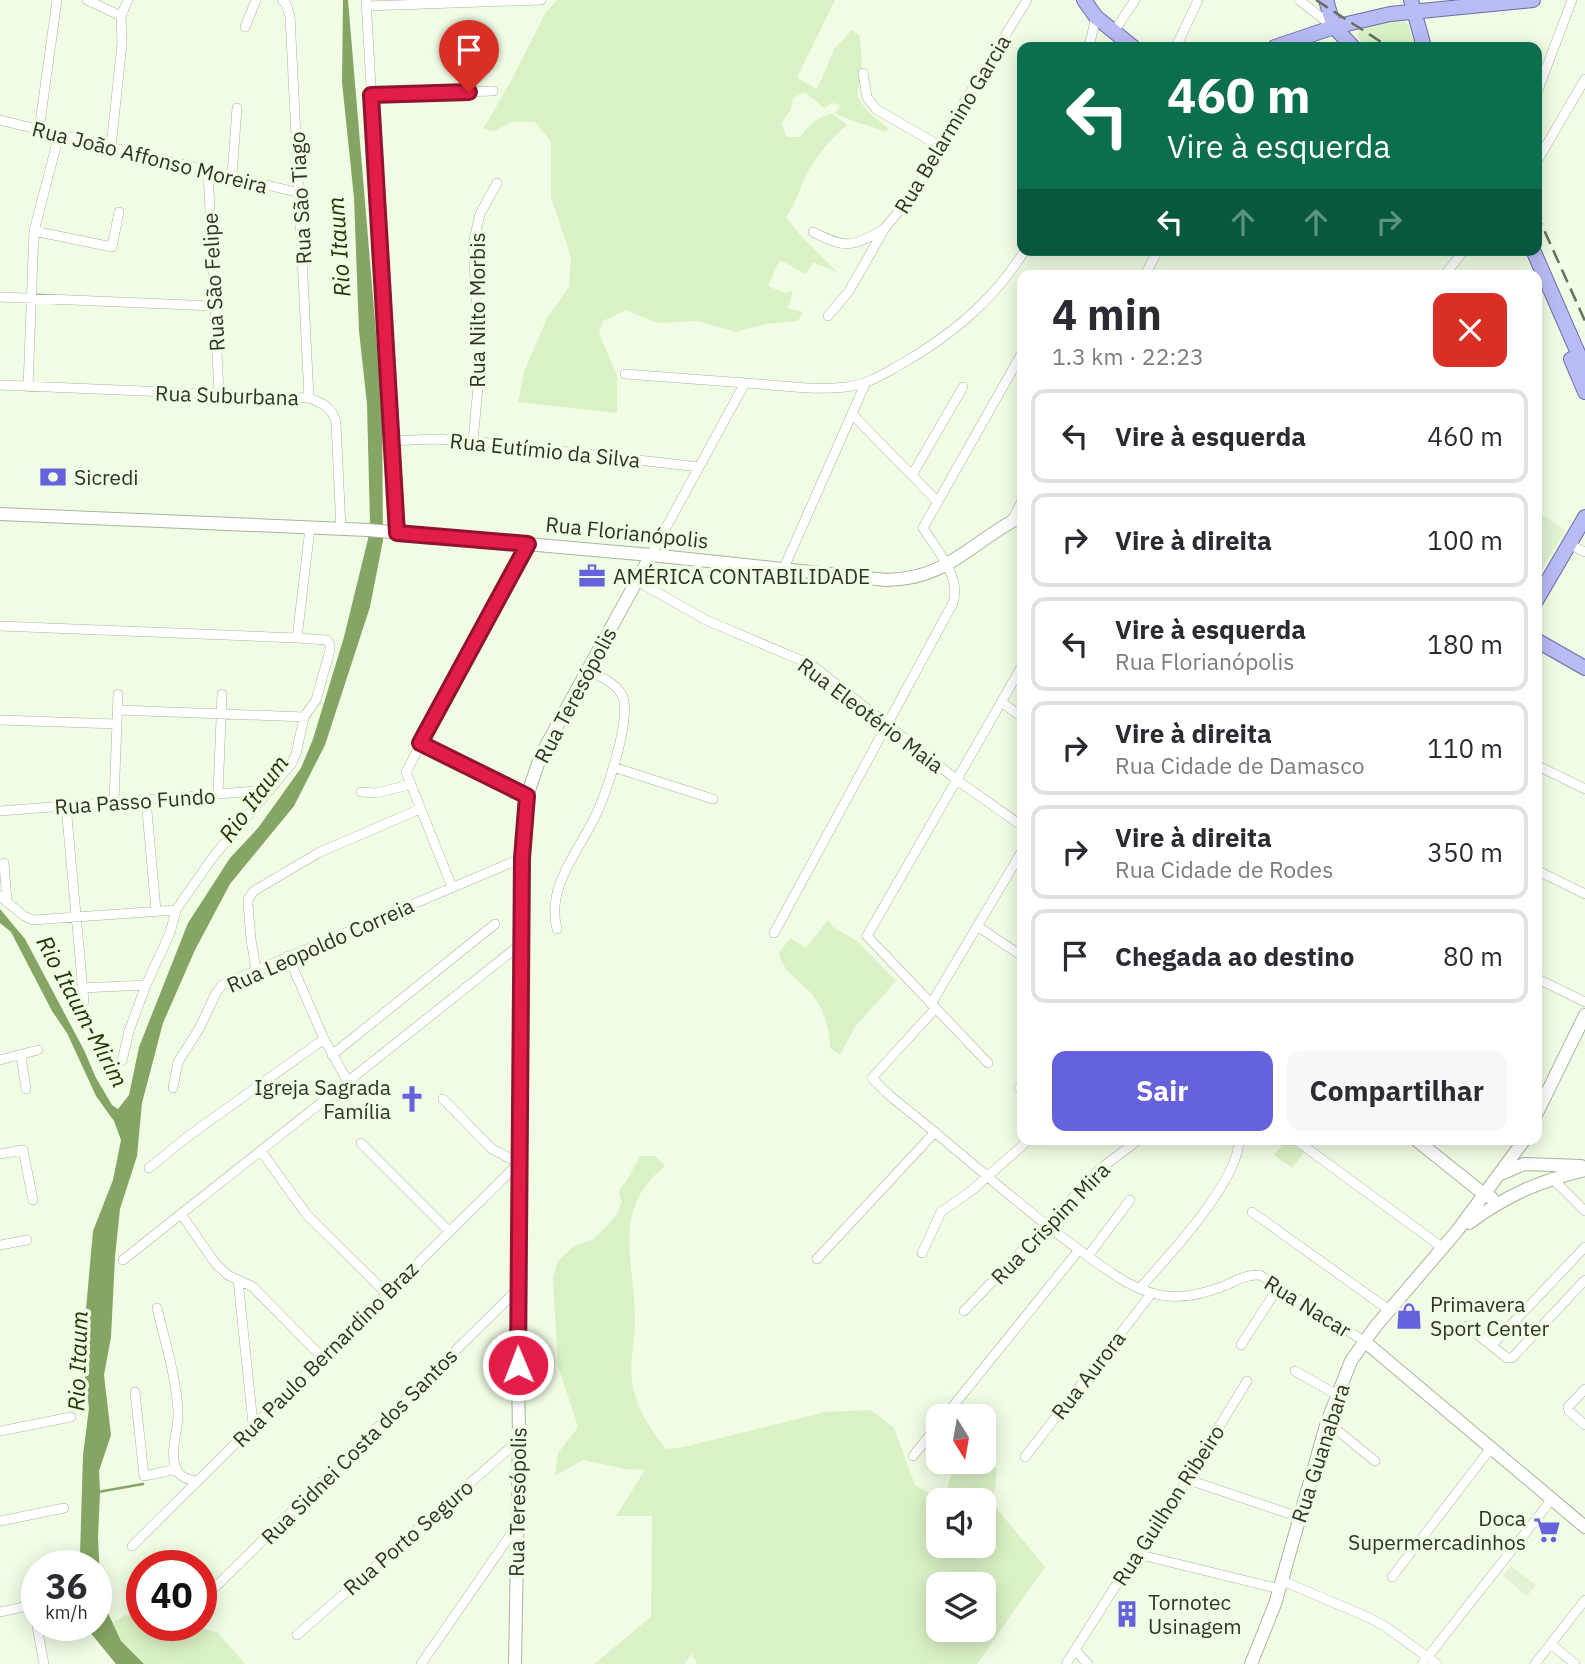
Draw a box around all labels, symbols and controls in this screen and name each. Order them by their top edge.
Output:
pin [439,20,499,92]
street label: Rua Belarmino Garcia [887,29,1017,219]
icon: arrive [450,31,488,69]
text: 460 m [1167,63,1311,126]
icon: left [1052,70,1143,161]
street label: Rua João Affonso Moreira [29,114,271,200]
text: Vire à esquerda [1167,125,1391,167]
street label: Rua São Tiago [283,131,317,265]
water label: Rio Itaum [320,196,356,298]
icon: left [1151,203,1189,241]
icon: ahead [1224,203,1262,241]
icon: ahead [1297,203,1335,241]
icon: right [1370,203,1408,241]
street label: Rua São Felipe [195,212,231,352]
street label: Rua Nilto Morbis [463,232,491,388]
text: 4 min [1052,287,1162,342]
button: close [1433,293,1507,367]
text: 1.3 km · 22:23 [1052,341,1204,371]
street label: Rua Suburbana [155,378,299,412]
icon: left [1056,417,1094,455]
text: Vire à esquerda [1115,419,1306,453]
text: 460 m [1427,419,1503,453]
street label: Rua Eutímio da Silva [448,426,642,474]
bank icon: Sicredi [38,462,68,492]
place label: Sicredi [74,463,139,491]
street label: Rua Florianópolis [544,510,710,554]
icon: right [1056,521,1094,559]
text: Vire à direita [1115,523,1272,557]
text: 100 m [1427,523,1503,557]
office icon: AMÉRICA CONTABILIDADE [577,561,607,591]
place label: AMÉRICA CONTABILIDADE [613,562,870,590]
text: Vire à esquerda [1115,612,1306,646]
street label: Rua Teresópolis [527,622,623,768]
icon: left [1056,625,1094,663]
text: 180 m [1427,627,1503,661]
text: Rua Florianópolis [1115,646,1294,676]
street label: Rua Eleotério Maia [792,651,950,779]
text: Vire à direita [1115,716,1272,750]
icon: right [1056,729,1094,767]
text: 110 m [1427,731,1503,765]
water label: Rio Itaum [211,749,295,847]
text: Rua Cidade de Damasco [1115,750,1365,780]
street label: Rua Passo Fundo [54,781,216,821]
text: Vire à direita [1115,820,1272,854]
icon: right [1056,833,1094,871]
text: 350 m [1427,835,1503,869]
text: Rua Cidade de Rodes [1115,854,1333,884]
street label: Rua Leopoldo Correia [222,891,418,999]
water label: Rio Itaum-Mirim [30,930,136,1092]
icon: arrive [1056,937,1094,975]
text: Chegada ao destino [1115,939,1354,973]
text: 80 m [1443,939,1503,973]
button: Sair [1052,1051,1273,1131]
button: Compartilhar [1287,1051,1507,1131]
place label: Igreja Sagrada Família [254,1073,391,1125]
church icon: Igreja Sagrada Família [397,1084,427,1114]
street label: Rua Crispim Mira [984,1156,1116,1290]
street label: Rua Paulo Bernardino Braz [226,1255,424,1453]
street label: Rua Nacar [1259,1268,1357,1344]
place label: Primavera Sport Center [1430,1290,1550,1342]
shop icon: Primavera Sport Center [1394,1301,1424,1331]
water label: Rio Itaum [60,1310,94,1412]
street label: Rua Aurora [1045,1325,1131,1425]
position arrow [481,1328,555,1402]
street label: Rua Sidnei Costa dos Santos [255,1342,463,1550]
street label: Rua Guanabara [1284,1380,1356,1526]
north arrow [926,1404,996,1474]
map controls [926,1404,996,1642]
street label: Rua Guilhon Ribeiro [1105,1419,1231,1591]
street label: Rua Teresópolis [502,1427,532,1577]
street label: Rua Porto Seguro [337,1473,479,1601]
button: sound [926,1488,996,1558]
place label: Doca Supermercadinhos [1348,1504,1526,1556]
supermarket icon: Doca Supermercadinhos [1532,1515,1562,1545]
speed limit sign: 40 [126,1550,217,1641]
text: 36 [45,1563,88,1609]
button: layers [926,1572,996,1642]
place label: Tornotec Usinagem [1148,1588,1242,1640]
building icon: Tornotec Usinagem [1112,1599,1142,1629]
text: km/h [45,1601,88,1624]

